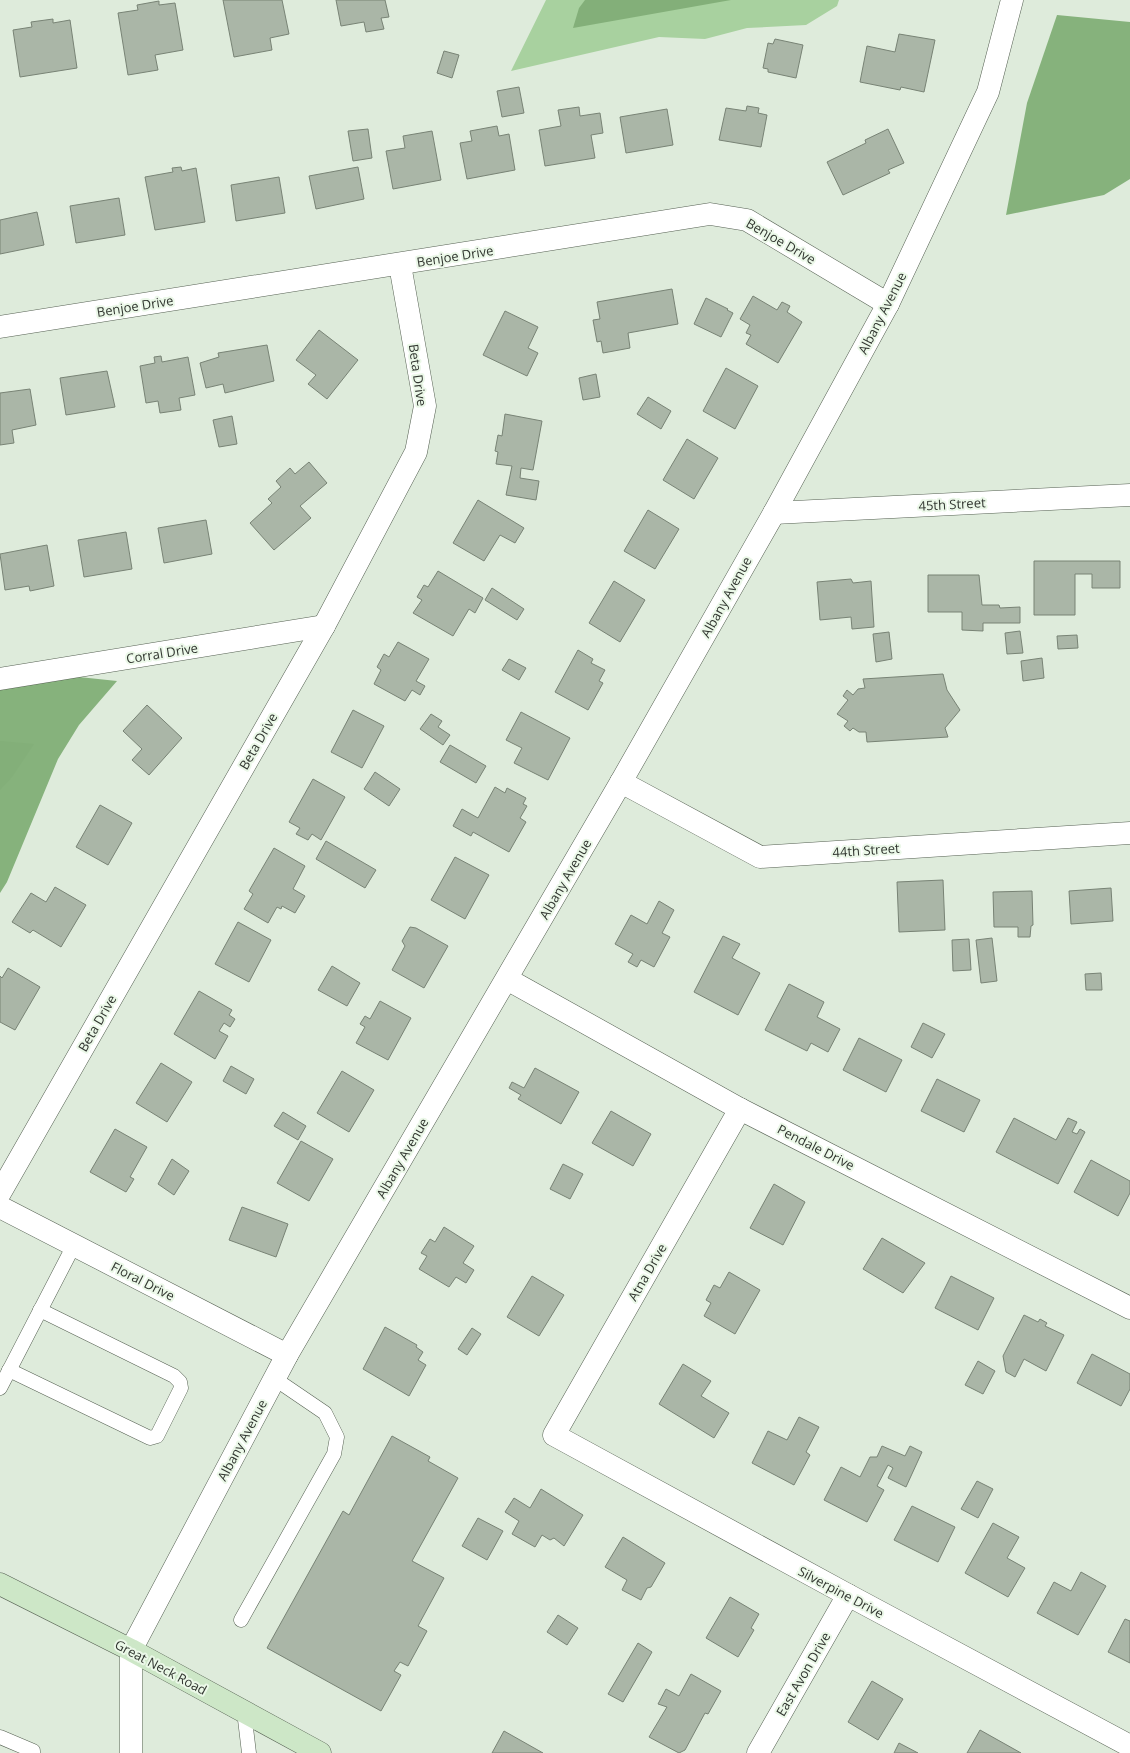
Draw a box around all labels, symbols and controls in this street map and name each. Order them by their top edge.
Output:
street label: Benjoe Drive [743,214,819,268]
street label: Benjoe Drive [415,241,495,271]
street label: Albany Avenue [854,269,910,357]
street label: Benjoe Drive [95,291,175,321]
street label: Beta Drive [405,343,431,407]
street label: 45th Street [918,493,986,515]
street label: Albany Avenue [696,553,756,641]
street label: Corral Drive [125,638,199,668]
street label: Beta Drive [235,709,281,773]
street label: Albany Avenue [535,836,595,922]
street label: 44th Street [832,839,900,861]
street label: Beta Drive [74,991,120,1055]
street label: Albany Avenue [372,1115,432,1201]
street label: Pendale Drive [774,1120,858,1174]
street label: Atna Drive [623,1240,671,1304]
street label: Floral Drive [108,1257,178,1305]
street label: Albany Avenue [213,1396,271,1484]
street label: Silverpine Drive [795,1562,887,1622]
street label: East Avon Drive [772,1629,834,1719]
street label: Great Neck Road [112,1635,210,1699]

